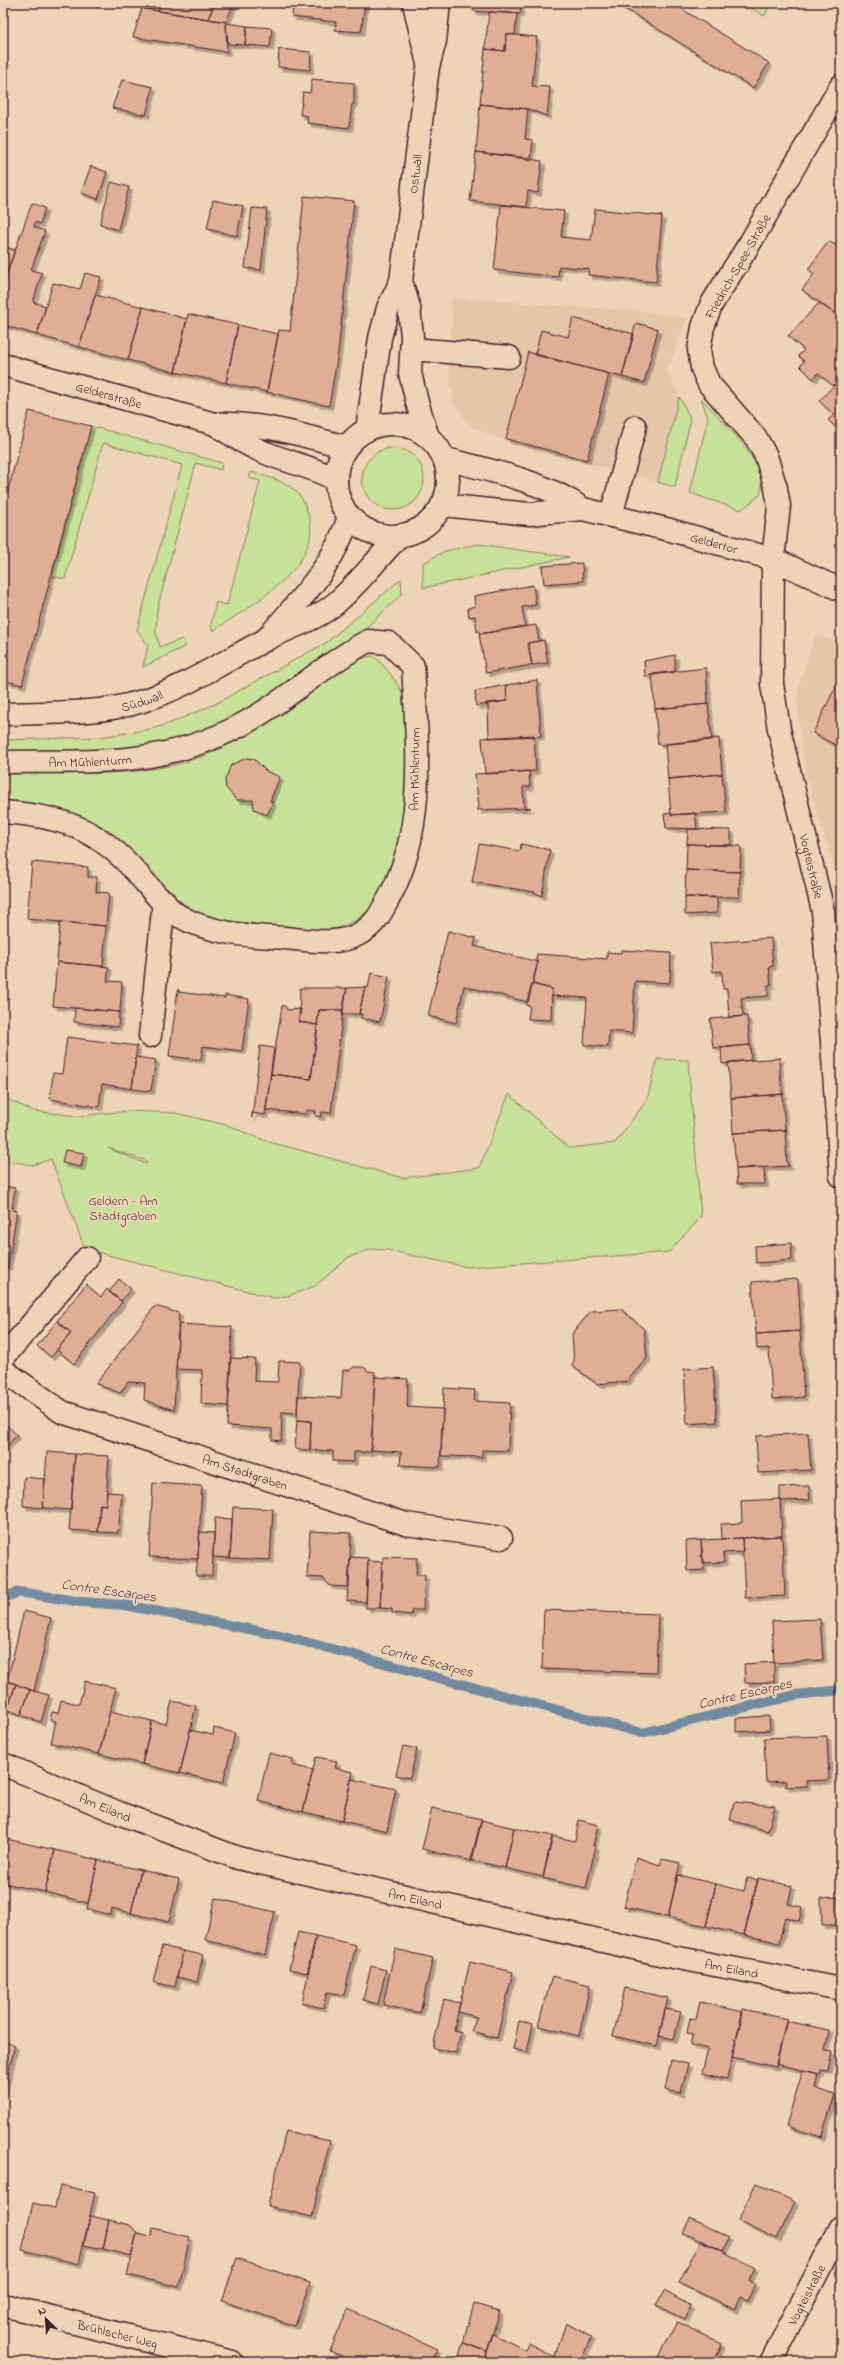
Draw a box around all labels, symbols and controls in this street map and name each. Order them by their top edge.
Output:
street label: Ostwall [404,153,428,195]
street label: Friedrich-Spee-Straße [700,211,776,324]
street label: Gelderstraße [73,378,144,414]
street label: Geldertor [688,528,741,560]
street label: Südwall [119,686,166,717]
street label: Am Mühlenturm [405,727,426,811]
street label: Am Mühlenturm [49,750,133,773]
street label: Vogteistraße [793,831,828,901]
park label: Geldern - Am Stadtgraben [88,1192,158,1227]
street label: Am Stadtgraben [199,1450,290,1496]
water label: Contre Escarpes [60,1574,158,1609]
water label: Contre Escarpes [378,1639,476,1684]
water label: Contre Escarpes [696,1673,795,1715]
street label: Am Eiland [76,1789,134,1828]
street label: Am Eiland [386,1885,444,1915]
street label: Am Eiland [703,1955,761,1984]
street label: Vogteistraße [783,2261,831,2330]
north arrow [26,2299,66,2339]
text: N [35,2302,49,2320]
street label: Brühlscher Weg [74,2316,159,2355]

